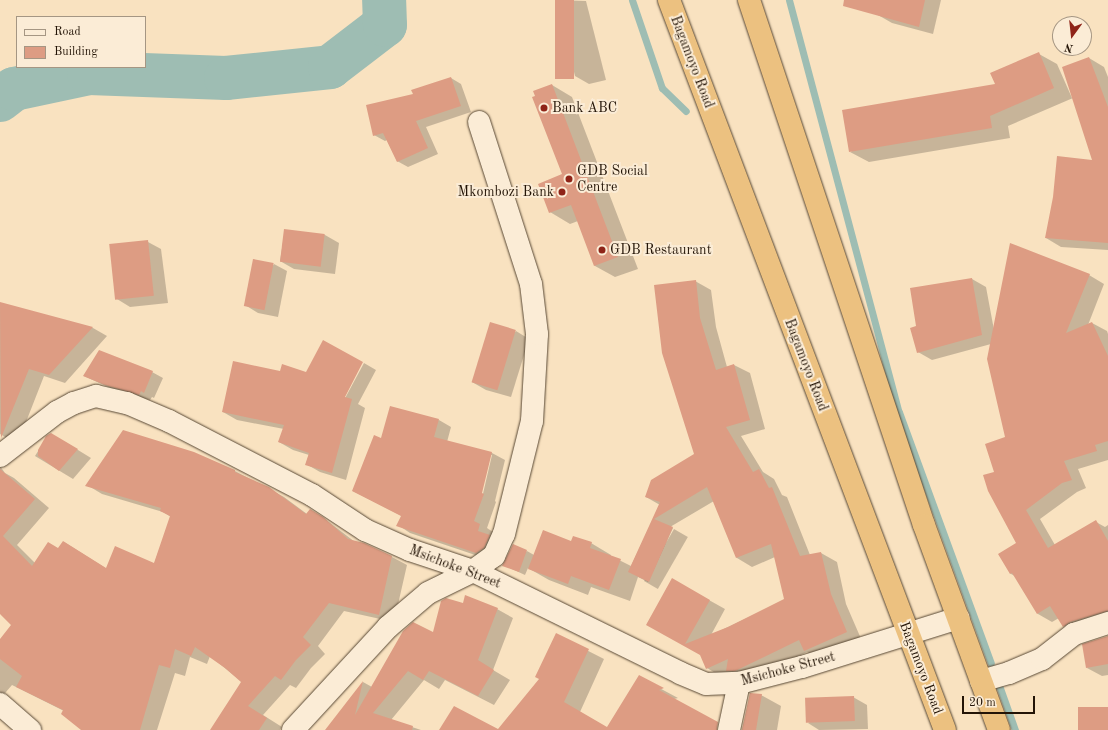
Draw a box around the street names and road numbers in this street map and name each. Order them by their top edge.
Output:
street label: Bagamoyo Road [667,13,717,111]
street label: Bagamoyo Road [781,316,831,414]
street label: Msichoke Street [407,542,503,592]
street label: Bagamoyo Road [896,619,946,717]
street label: Msichoke Street [739,648,837,690]

